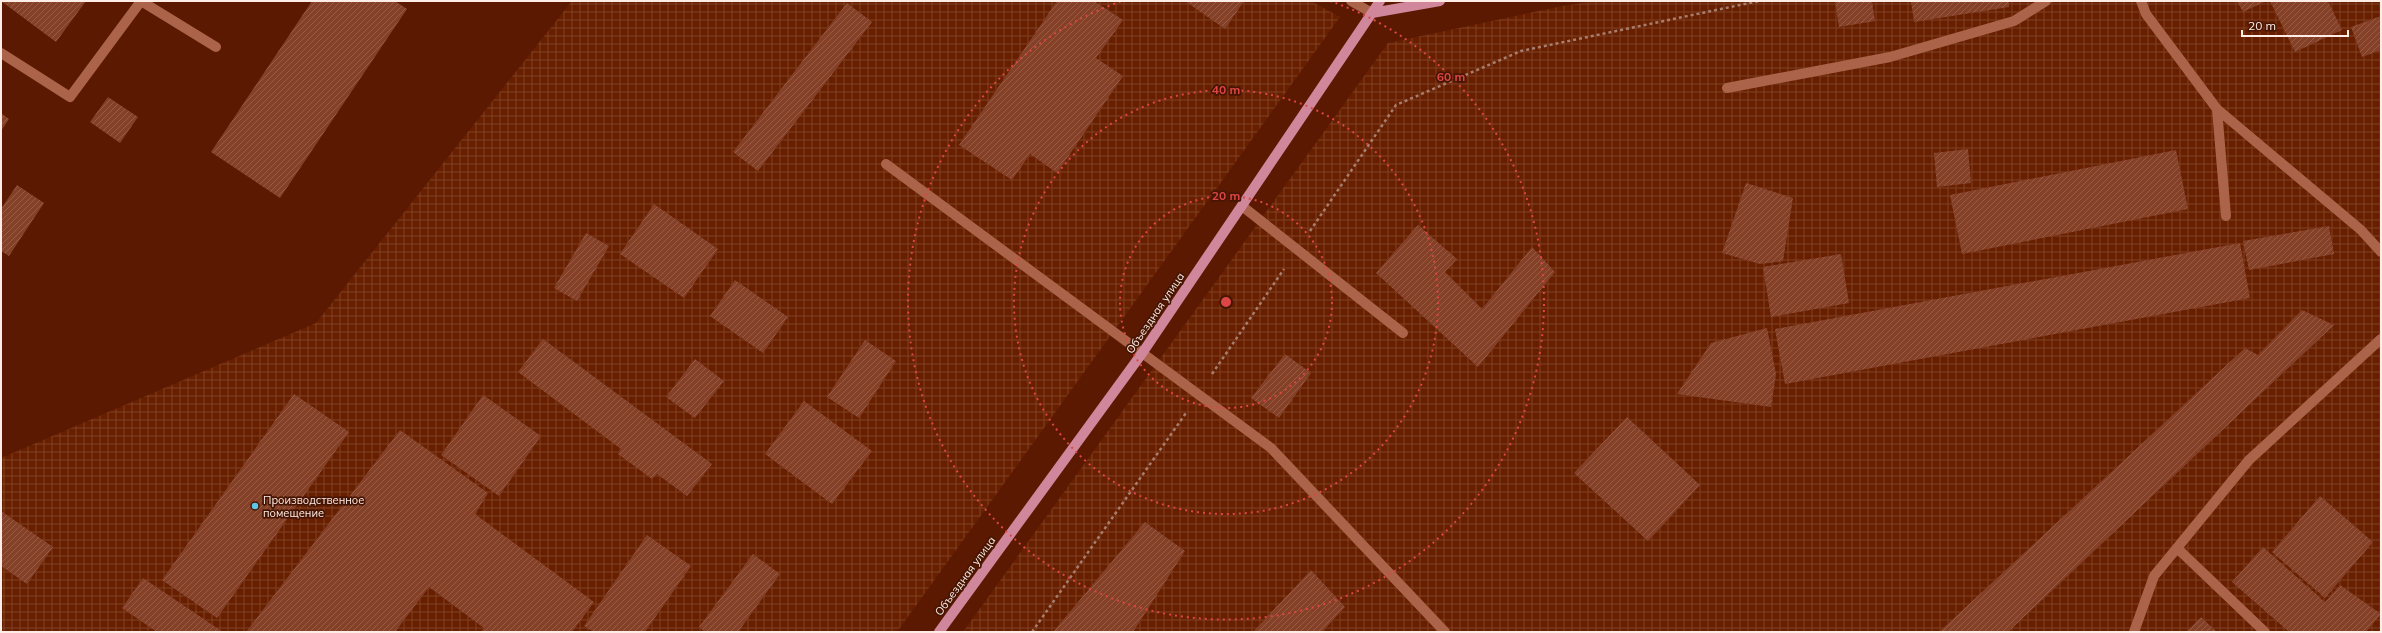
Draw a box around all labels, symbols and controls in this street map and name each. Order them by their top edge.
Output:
scale bar [2242,12,2348,38]
text: 20 m [2248,18,2276,33]
text: 60 m [1437,69,1465,84]
text: 40 m [1212,82,1240,97]
text: 20 m [1212,188,1240,203]
street label: Объездная улица [1123,270,1187,356]
centre of rings [1219,295,1233,309]
place label: Производственное помещение [263,493,364,520]
marker: Производственное помещение [250,501,260,511]
street label: Объездная улица [932,534,998,618]

